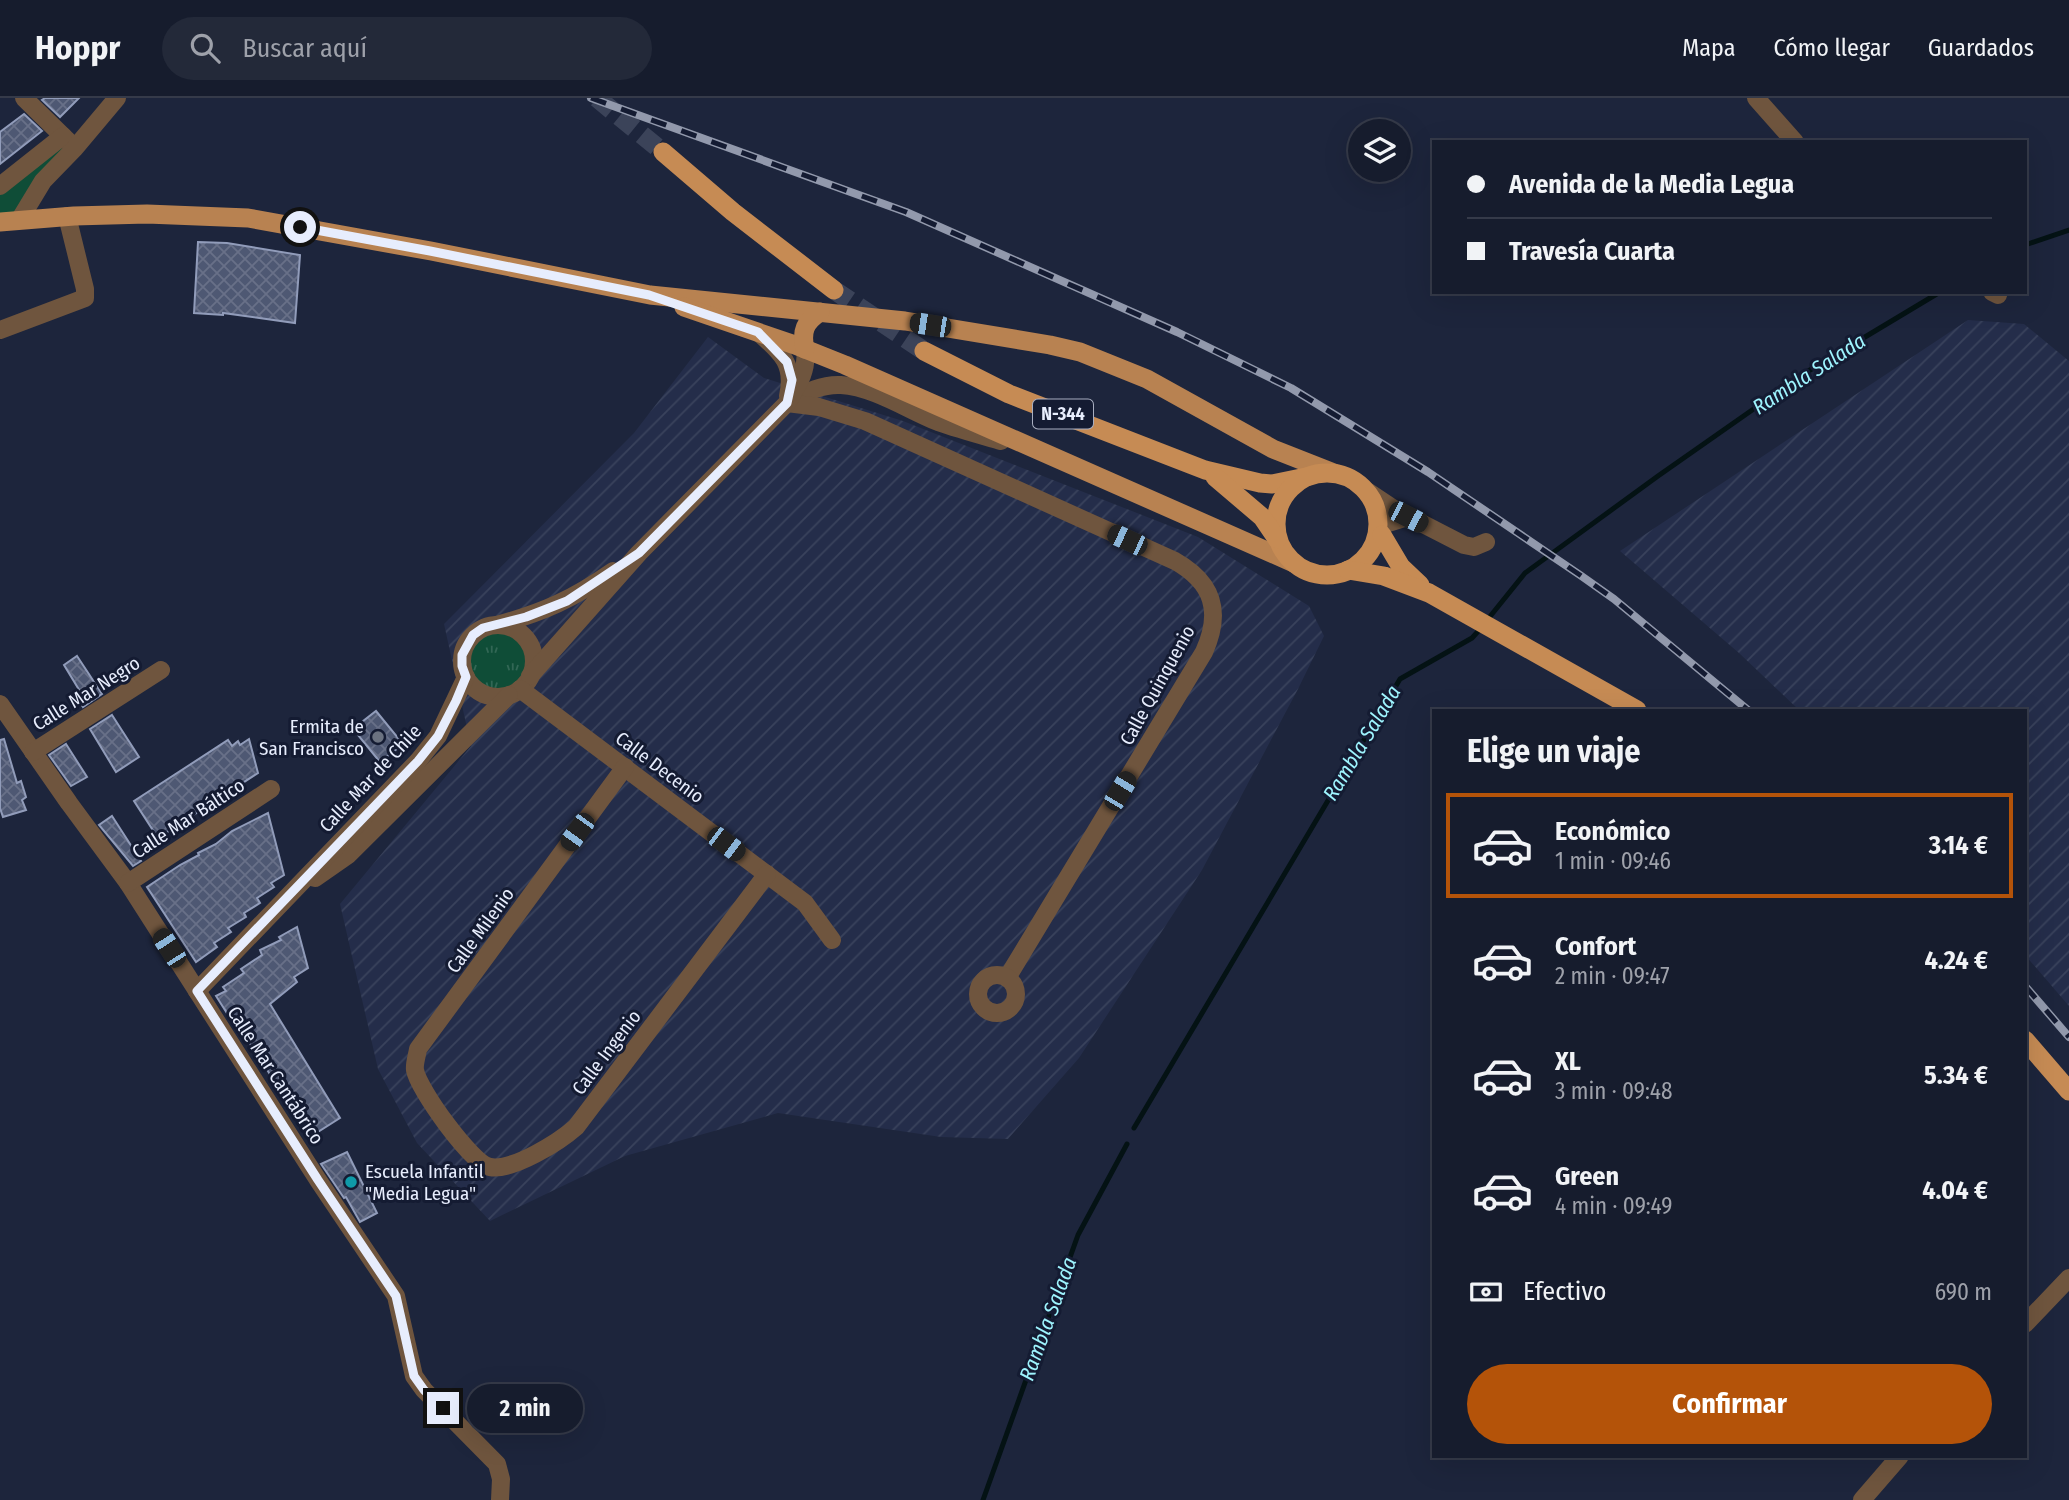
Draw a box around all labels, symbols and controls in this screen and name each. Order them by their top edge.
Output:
search box [162,17,652,80]
text: Hoppr [35,28,120,68]
icon: search [186,29,224,67]
text: Buscar aquí [242,33,367,64]
text: Mapa [1682,34,1735,62]
text: Cómo llegar [1773,34,1890,62]
text: Guardados [1928,34,2034,62]
map controls [1348,119,1411,182]
button: layers [1348,119,1411,182]
text: Avenida de la Media Legua [1509,169,1794,200]
route start [284,211,316,243]
text: Travesía Cuarta [1509,236,1675,267]
car [908,311,953,339]
water label: Rambla Salada [1748,328,1870,420]
road number: N-344 [1033,400,1093,428]
car [1385,498,1432,536]
car [1104,522,1151,558]
street label: Calle Quinquenio [1115,621,1200,749]
street label: Calle Mar Negro [28,651,144,736]
water label: Rambla Salada [1317,681,1407,805]
place label: Ermita de San Francisco [259,715,364,760]
street label: Calle Mar de Chile [315,720,426,837]
street label: Calle Decenio [611,727,708,808]
marker: Ermita de San Francisco [370,729,386,745]
text: Elige un viaje [1467,732,1640,770]
car [1101,768,1140,814]
street label: Calle Mar Báltico [128,773,249,863]
car [557,809,598,855]
icon: car [1471,814,1534,877]
text: Económico [1555,816,1670,847]
car [703,823,750,865]
text: 3.14 € [1929,830,1988,861]
text: 1 min · 09:46 [1555,847,1671,875]
street label: Calle Milenio [442,883,519,977]
car [149,925,190,971]
icon: car [1471,929,1534,992]
text: Confort [1555,931,1636,962]
text: 4.24 € [1924,945,1988,976]
text: 2 min · 09:47 [1555,962,1670,990]
street label: Calle Mar Cantábrico [222,1002,329,1149]
street label: Calle Ingenio [567,1005,646,1099]
icon: car [1471,1044,1534,1107]
text: XL [1555,1046,1581,1077]
text: 5.34 € [1924,1060,1988,1091]
text: 3 min · 09:48 [1555,1077,1672,1105]
icon: car [1471,1159,1534,1222]
place label: Escuela Infantil "Media Legua" [365,1160,484,1205]
text: Green [1555,1161,1619,1192]
marker: Escuela Infantil "Media Legua" [343,1174,359,1190]
text: 4.04 € [1922,1175,1988,1206]
text: 4 min · 09:49 [1555,1192,1672,1220]
water label: Rambla Salada [1014,1254,1082,1384]
icon: cash [1467,1273,1505,1311]
text: Efectivo [1523,1276,1607,1307]
text: 690 m [1935,1278,1992,1306]
button: Confirmar [1467,1364,1992,1444]
callout: 2 min [467,1384,583,1432]
route end [427,1392,459,1424]
text: 2 min [500,1394,551,1422]

